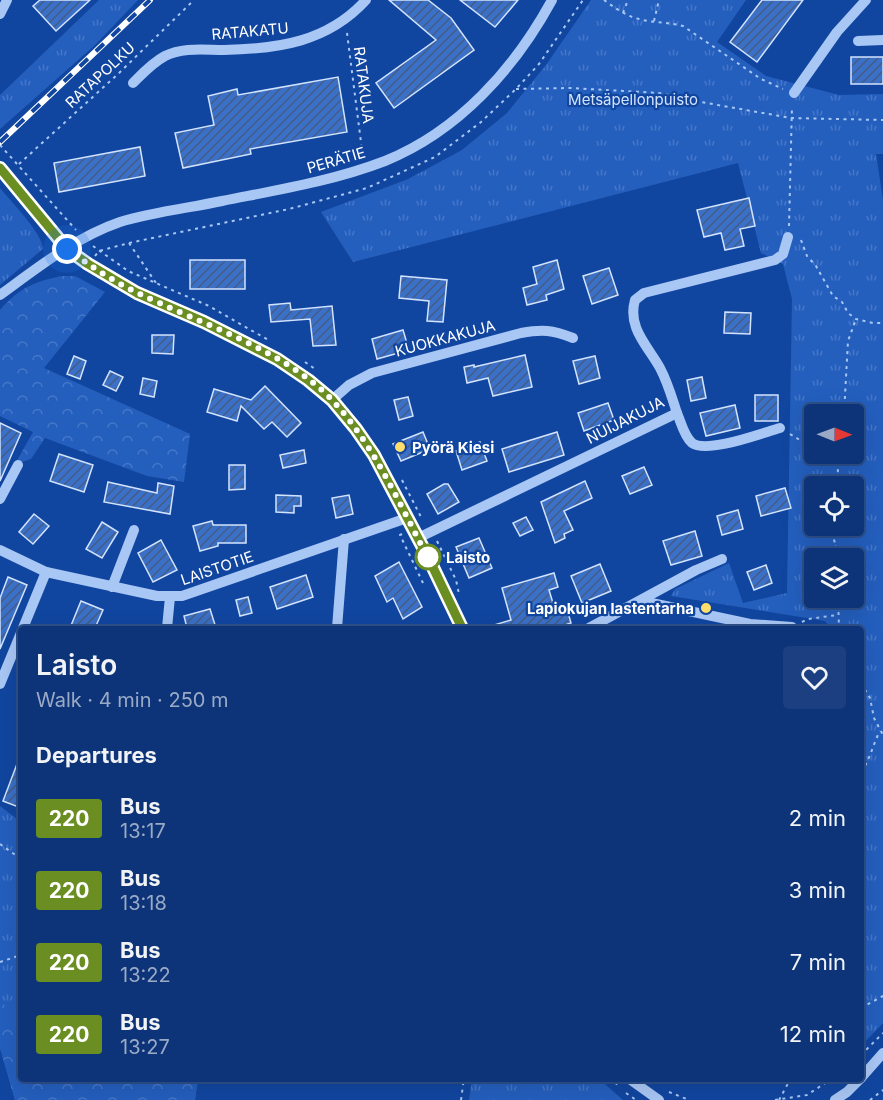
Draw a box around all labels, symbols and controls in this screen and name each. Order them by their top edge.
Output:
street label: RATAKATU [211,18,289,44]
street label: RATAPOLKU [61,38,139,112]
street label: RATAKUJA [350,45,378,125]
park label: Metsäpellonpuisto [568,90,698,109]
street label: PERÄTIE [305,143,367,177]
your location [52,234,82,264]
street label: KUOKKAKUJA [393,315,497,361]
street label: NUIJAKUJA [583,392,667,448]
north arrow [804,404,864,464]
map controls [804,404,864,608]
place label: Pyörä Kiesi [412,438,494,457]
marker: Pyörä Kiesi [393,440,407,454]
button: locate [804,476,864,536]
marker: Laisto [415,544,441,570]
street label: LAISTOTIE [178,547,256,589]
place label: Laisto [446,548,490,567]
button: layers [804,548,864,608]
place label: Lapiokujan lastentarha [527,599,694,618]
marker: Lapiokujan lastentarha [699,601,713,615]
button: heart [783,646,846,709]
text: Laisto [36,648,117,682]
text: Walk · 4 min · 250 m [36,688,229,712]
text: Departures [36,742,157,768]
text: Bus [120,793,161,819]
text: 2 min [789,805,846,831]
text: 220 [49,806,89,831]
text: 13:17 [120,819,166,843]
text: Bus [120,865,161,891]
text: 3 min [789,877,846,903]
text: 220 [49,878,89,903]
text: 13:18 [120,891,167,915]
text: Bus [120,937,161,963]
text: 7 min [790,949,846,975]
text: 220 [49,950,89,975]
text: 13:22 [120,963,171,987]
text: Bus [120,1009,161,1035]
text: 12 min [780,1021,846,1047]
text: 220 [49,1022,89,1047]
text: 13:27 [120,1035,170,1059]

